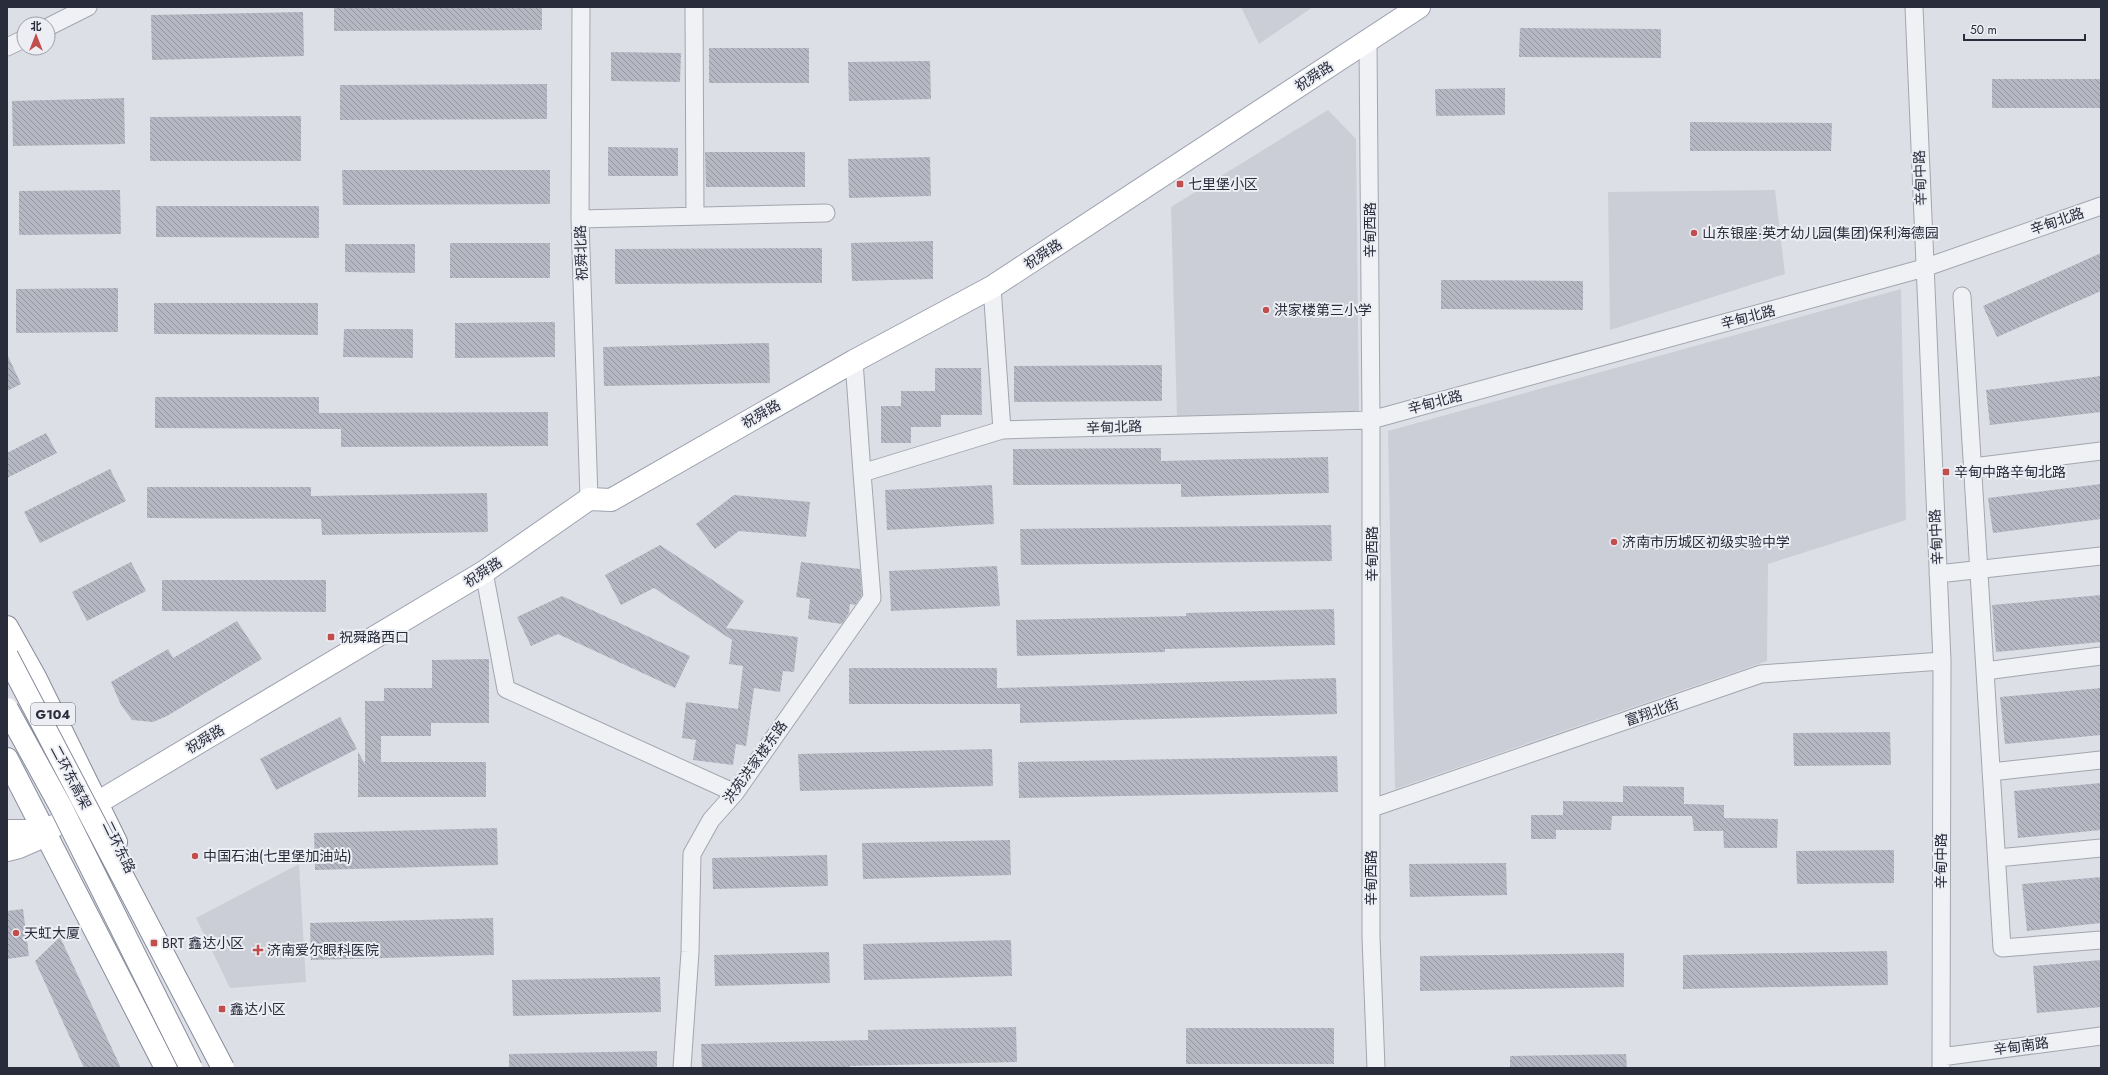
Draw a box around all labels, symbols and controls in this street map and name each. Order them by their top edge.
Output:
north arrow [16,16,56,56]
scale bar [1964,16,2085,42]
text: 北 [31,18,42,34]
text: 50 m [1970,21,1997,39]
street label: 祝舜路 [1291,56,1337,96]
street label: 辛甸中路 [1909,150,1931,206]
place label: 七里堡小区 [1188,174,1258,194]
marker: 七里堡小区 [1175,179,1185,189]
street label: 辛甸西路 [1360,202,1380,258]
street label: 辛甸北路 [2027,202,2087,240]
place label: 山东银座·英才幼儿园(集团)保利海德园 [1702,223,1939,243]
street label: 祝舜北路 [570,225,592,281]
marker: 山东银座·英才幼儿园(集团)保利海德园 [1689,228,1699,238]
street label: 祝舜路 [1020,234,1066,274]
place label: 洪家楼第三小学 [1274,300,1372,320]
street label: 辛甸北路 [1718,300,1778,334]
marker: 洪家楼第三小学 [1261,305,1271,315]
street label: 辛甸北路 [1405,385,1465,419]
street label: 祝舜路 [738,395,784,433]
street label: 辛甸北路 [1086,416,1142,438]
place label: 辛甸中路辛甸北路 [1954,462,2066,482]
marker: 辛甸中路辛甸北路 [1941,467,1951,477]
street label: 辛甸中路 [1925,509,1947,565]
street label: 辛甸西路 [1362,526,1382,582]
place label: 济南市历城区初级实验中学 [1622,532,1790,552]
marker: 济南市历城区初级实验中学 [1609,537,1619,547]
street label: 祝舜路 [460,552,506,592]
place label: 祝舜路西口 [339,627,409,647]
marker: 祝舜路西口 [326,632,336,642]
street label: 富翔北街 [1622,693,1682,731]
road number: G104 [31,703,75,725]
street label: 洪苑洪家楼东路 [718,716,792,808]
street label: 祝舜路 [182,720,228,758]
street label: 二环东高架 [46,741,96,813]
street label: 二环东路 [98,817,140,877]
street label: 辛甸中路 [1931,833,1951,889]
place label: 中国石油(七里堡加油站) [203,846,352,866]
street label: 辛甸西路 [1361,850,1381,906]
marker: 中国石油(七里堡加油站) [190,851,200,861]
place label: 天虹大厦 [24,923,80,943]
marker: 天虹大厦 [11,928,21,938]
place label: BRT 鑫达小区 [162,933,244,953]
marker: BRT 鑫达小区 [149,938,159,948]
place label: 济南爱尔眼科医院 [267,940,379,960]
marker: 济南爱尔眼科医院 [252,944,264,956]
place label: 鑫达小区 [230,999,286,1019]
marker: 鑫达小区 [217,1004,227,1014]
street label: 辛甸南路 [1992,1032,2050,1060]

